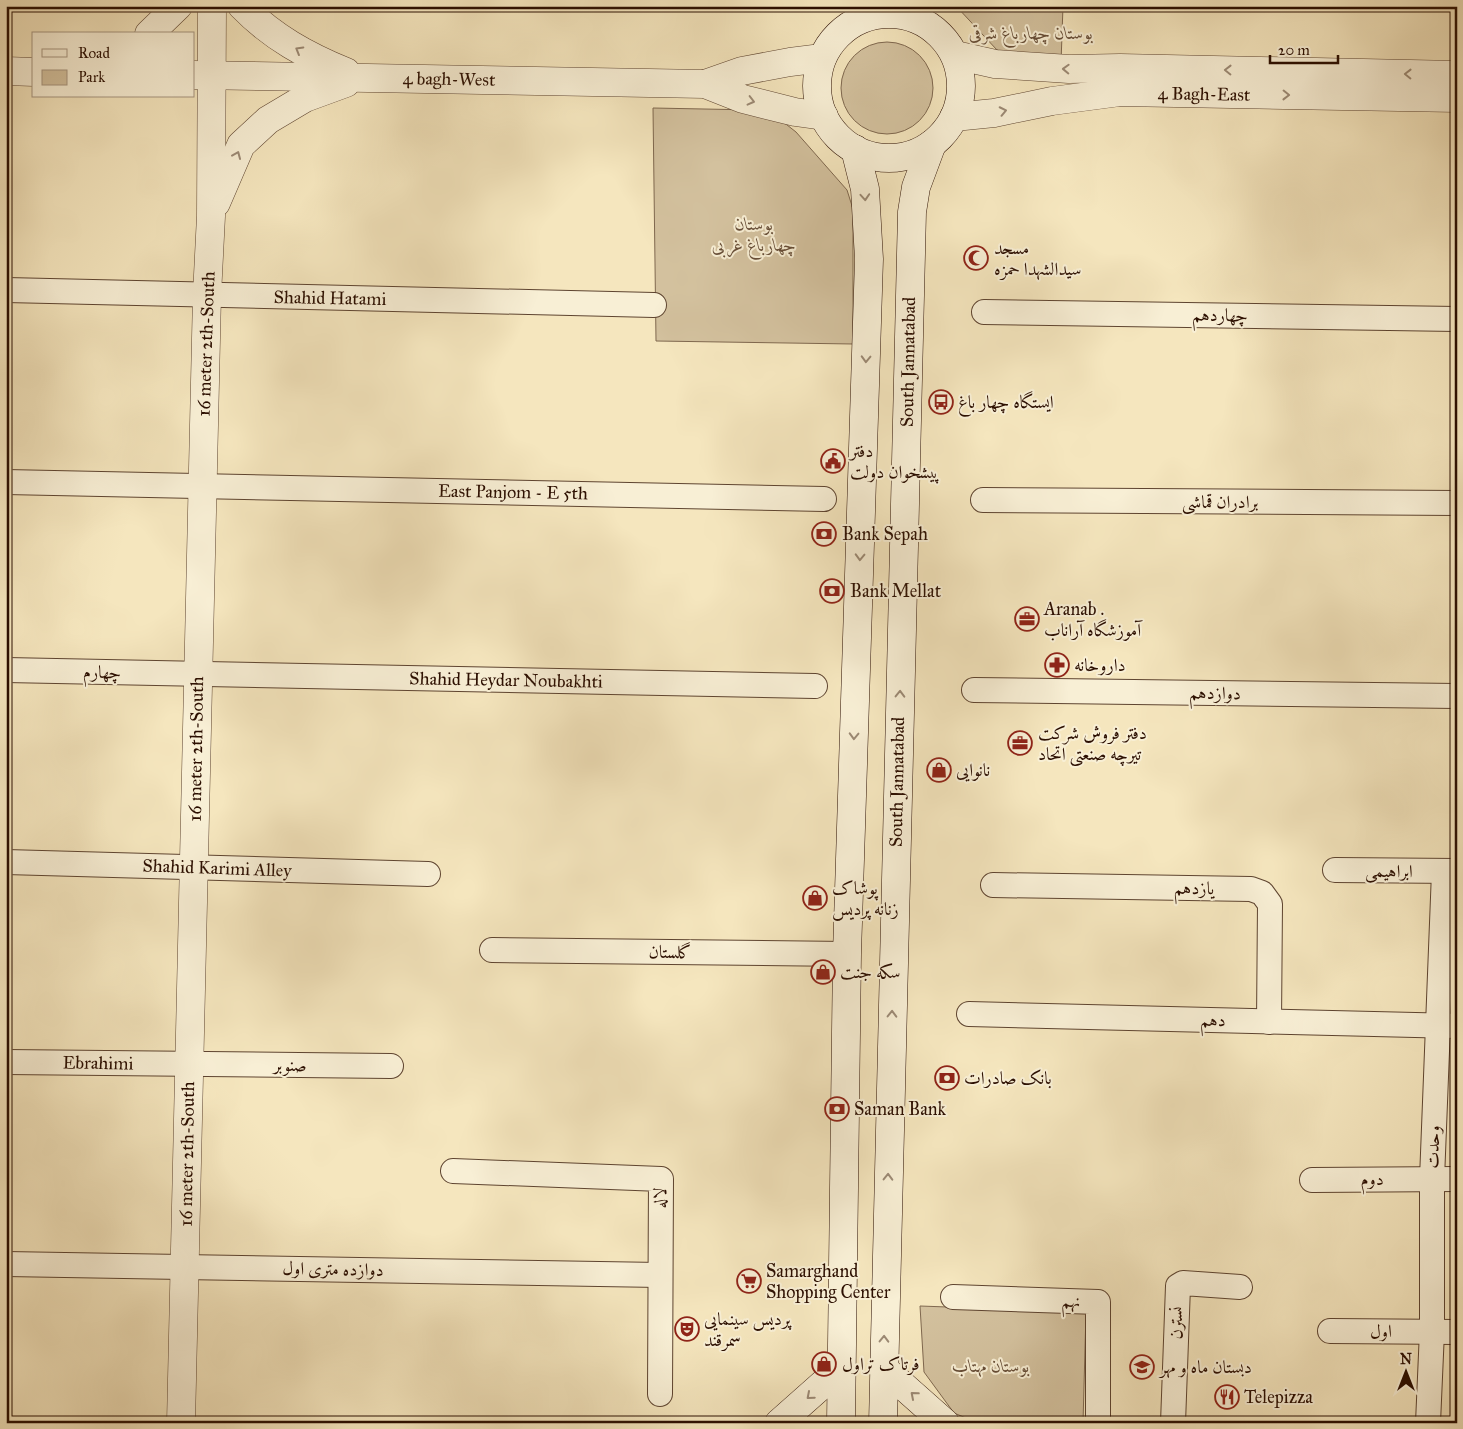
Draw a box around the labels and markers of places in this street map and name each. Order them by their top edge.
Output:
place label: مسجد سیدالشهدا حمزه [994,237,1082,281]
mosque icon: مسجد سیدالشهدا حمزه [963,245,989,271]
bus stop icon: ایستگاه چهار باغ [928,389,954,415]
place label: ایستگاه چهار باغ [958,390,1054,417]
place label: دفتر پیشخوان دولت [848,440,940,484]
public building icon: دفتر پیشخوان دولت [820,448,846,474]
bank icon: Bank Sepah [811,521,837,547]
place label: Bank Sepah [842,523,928,545]
bank icon: Bank Mellat [819,578,845,604]
place label: Bank Mellat [850,580,942,602]
place label: Aranab . آموزشگاه آراناب [1043,598,1143,641]
office icon: Aranab . آموزشگاه آراناب [1014,606,1040,632]
pharmacy icon: داروخانه [1044,652,1070,678]
place label: داروخانه [1074,654,1126,676]
place label: دفتر فروش شرکت تیرچه صنعتی اتحاد [1038,722,1147,767]
office icon: دفتر فروش شرکت تیرچه صنعتی اتحاد [1007,730,1033,756]
shop icon: نانوایی [926,757,952,783]
place label: نانوایی [956,759,990,782]
place label: پوشاک زنانه پردیس [832,877,899,921]
shop icon: پوشاک زنانه پردیس [802,885,828,911]
shop icon: سکه جنت [810,959,836,985]
place label: سکه جنت [840,961,901,983]
bank icon: بانک صادرات [934,1065,960,1091]
place label: بانک صادرات [964,1067,1052,1089]
bank icon: Saman Bank [824,1096,850,1122]
place label: Saman Bank [854,1098,947,1120]
place label: Samarghand Shopping Center [766,1260,891,1304]
supermarket icon: Samarghand Shopping Center [736,1268,762,1294]
place label: پردیس سینمایی سمرقند [704,1308,792,1352]
theatre icon: پردیس سینمایی سمرقند [674,1316,700,1342]
shop icon: فرتاک تراول [811,1351,837,1377]
place label: فرتاک تراول [842,1353,919,1376]
school or university icon: دبستان ماه و مهر [1129,1354,1155,1380]
place label: دبستان ماه و مهر [1158,1356,1252,1379]
restaurant icon: Telepizza [1214,1384,1240,1410]
place label: Telepizza [1244,1386,1313,1408]

